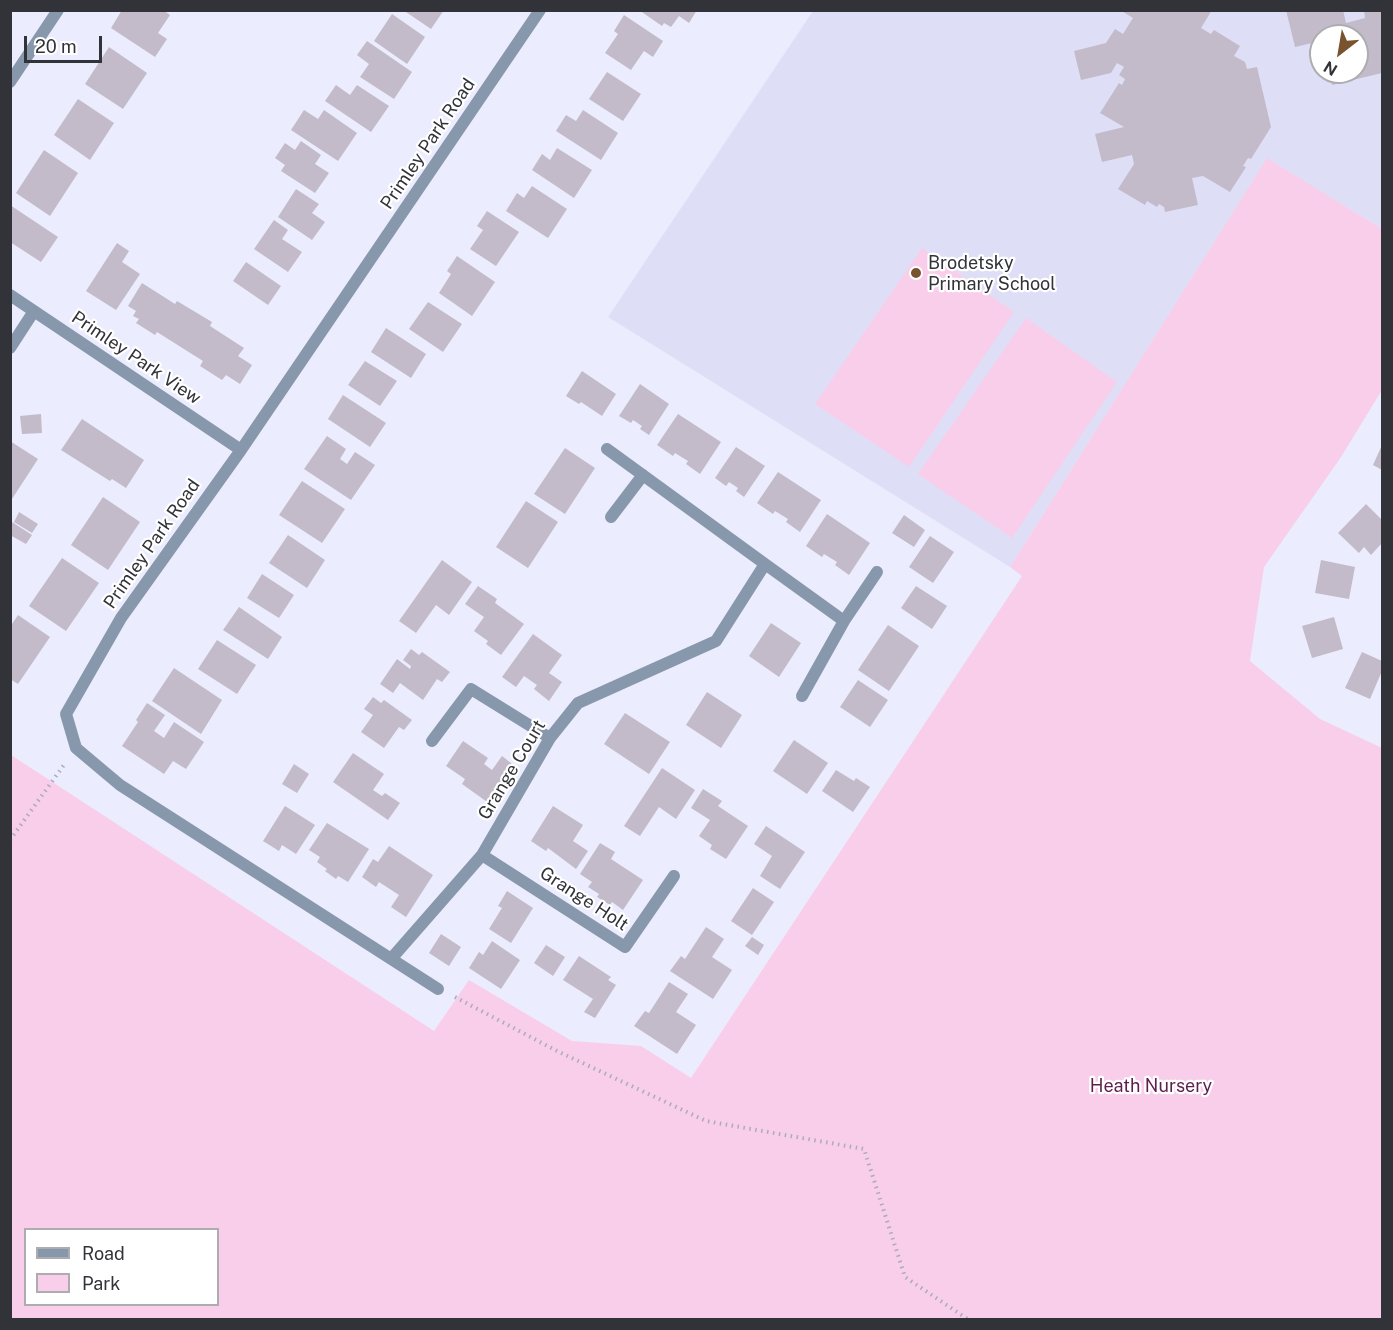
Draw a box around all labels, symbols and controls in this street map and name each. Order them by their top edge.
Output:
scale bar [27,24,105,62]
north arrow [1309,24,1369,84]
text: 20 m [35,36,77,57]
text: N [1320,57,1341,80]
street label: Primley Park Road [376,74,480,214]
place label: Brodetsky Primary School [928,252,1056,294]
marker: Brodetsky Primary School [909,266,923,280]
street label: Primley Park View [67,307,205,409]
street label: Primley Park Road [99,475,205,613]
street label: Grange Court [474,716,550,824]
street label: Grange Holt [536,862,632,936]
park label: Heath Nursery [1090,1075,1212,1097]
legend [24,1228,219,1306]
text: Road [82,1243,125,1264]
text: Park [82,1273,120,1294]

